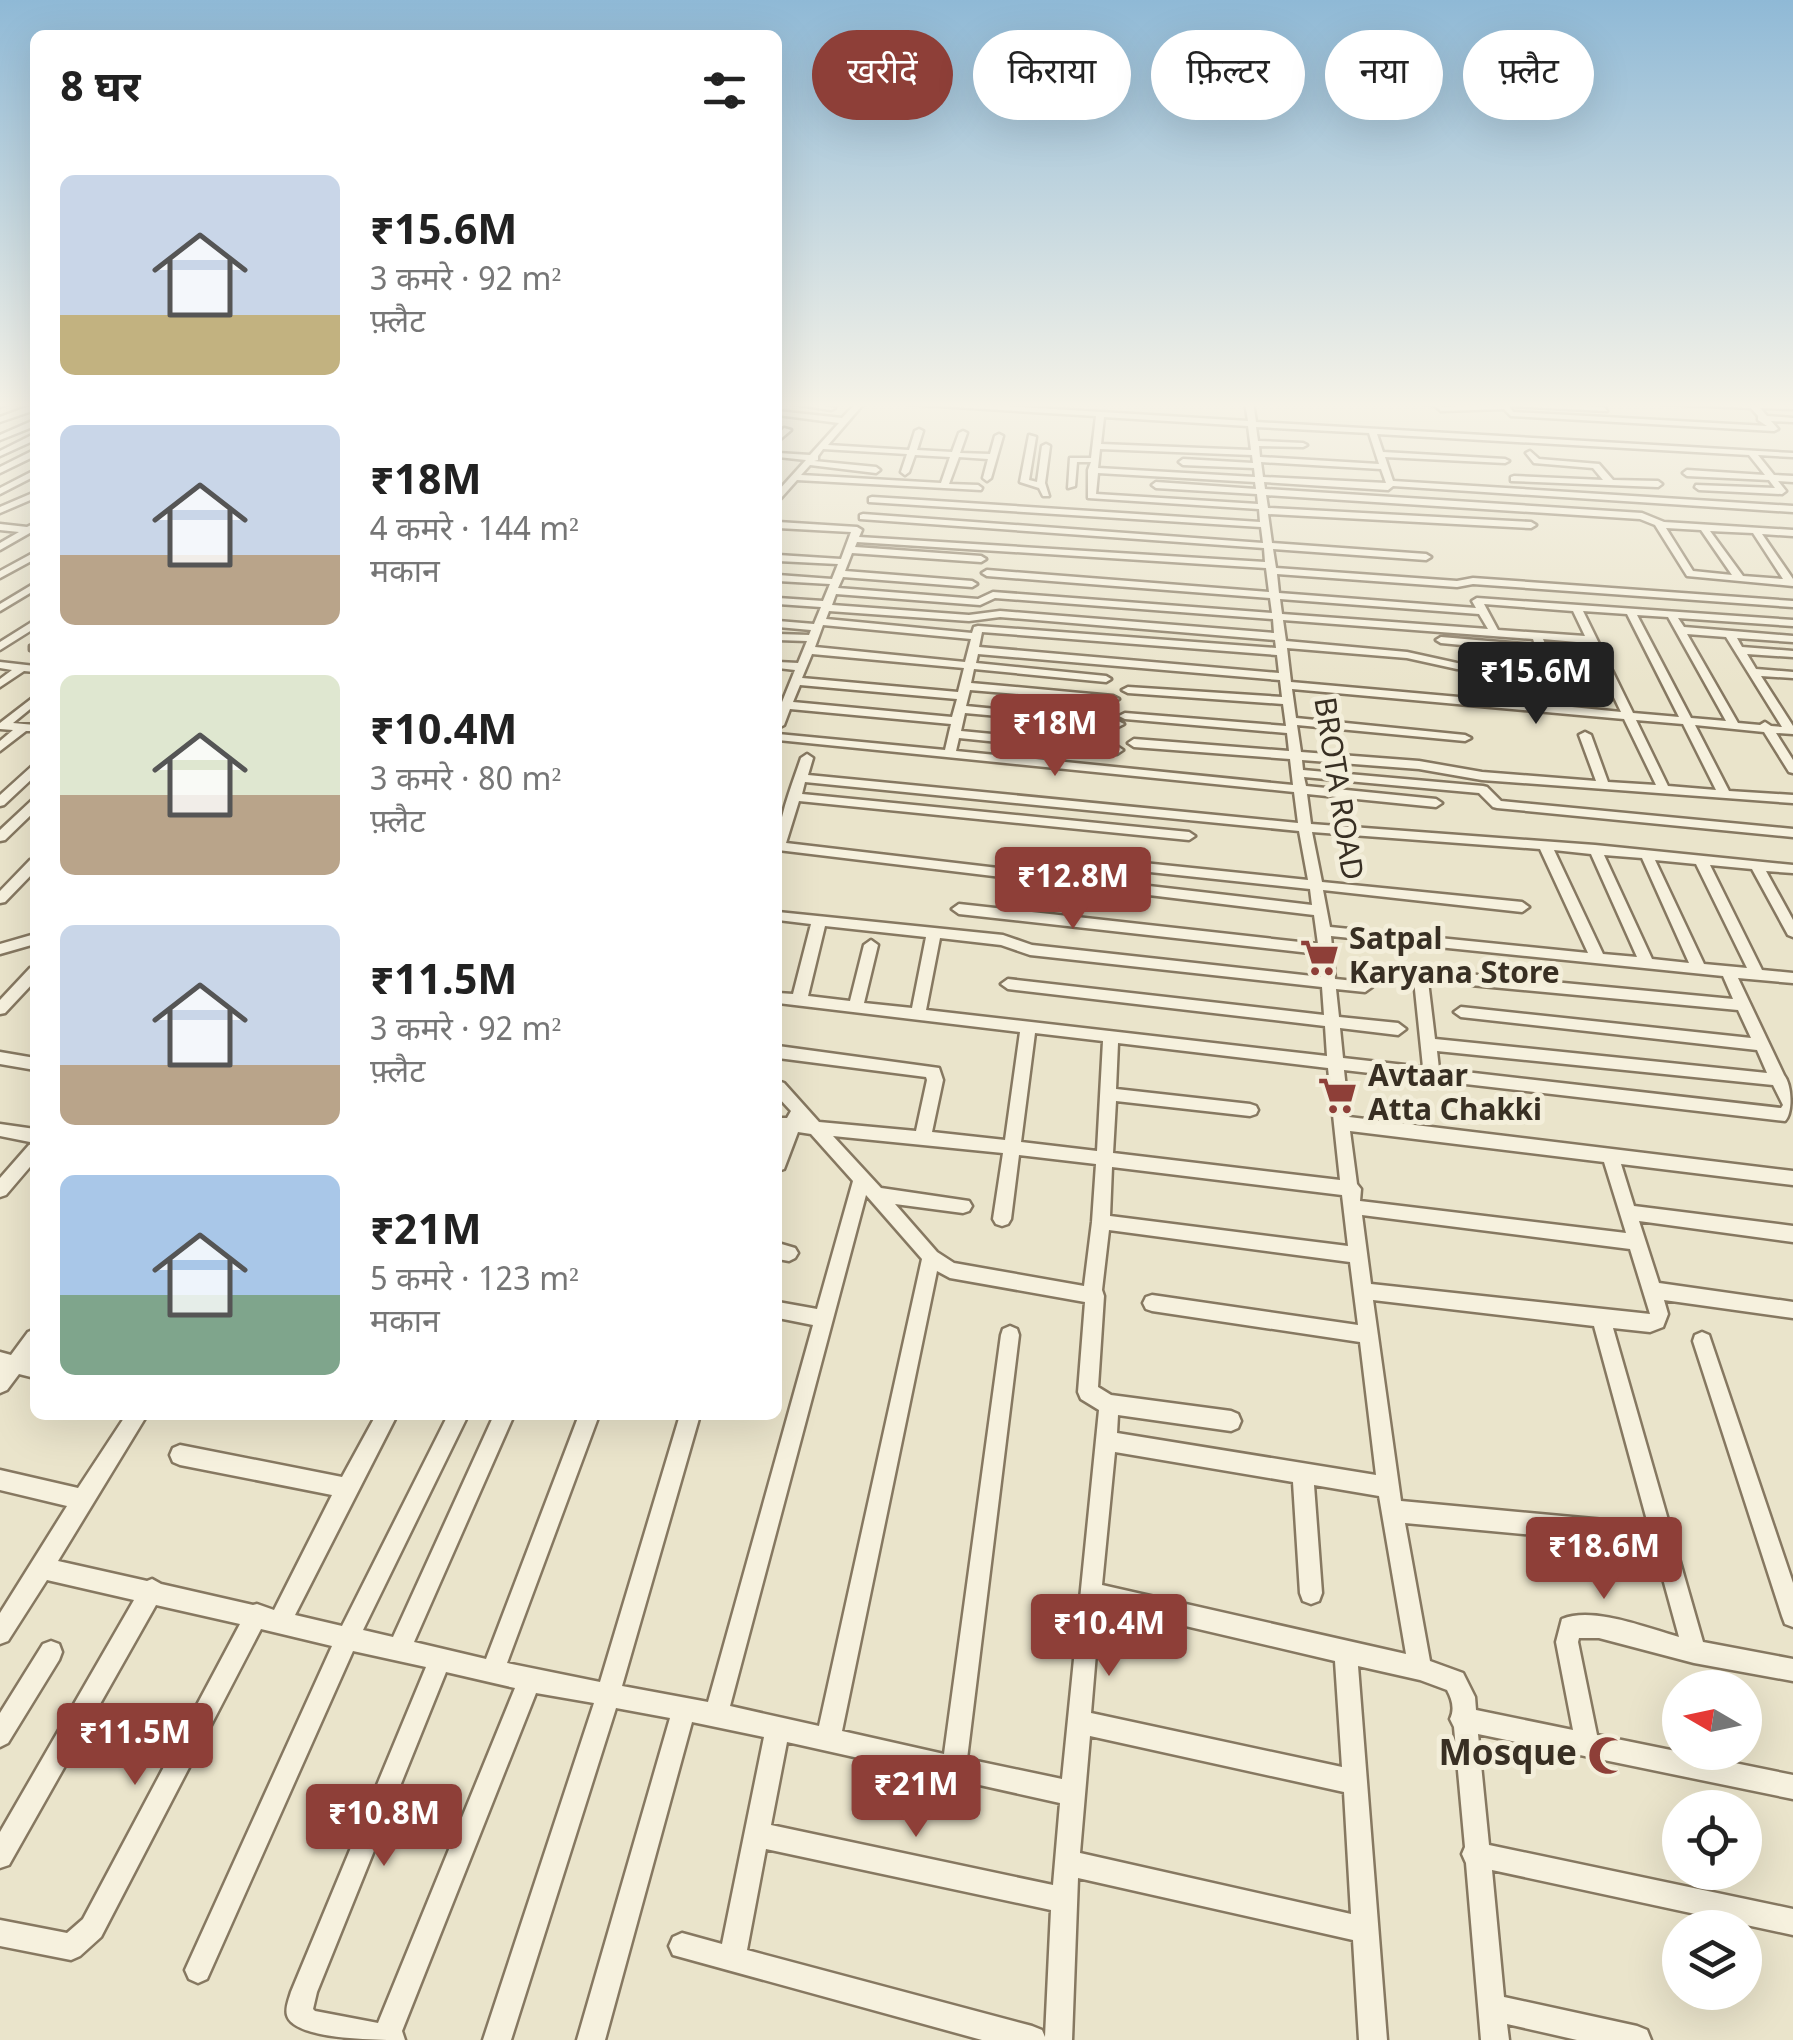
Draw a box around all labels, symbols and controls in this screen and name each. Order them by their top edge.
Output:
chip: खरीदें [812,30,953,120]
chip: किराया [973,30,1131,120]
chip: फ़िल्टर [1151,30,1305,120]
chip: नया [1325,30,1443,120]
chip: फ़्लैट [1463,30,1594,120]
text: 8 घर [60,63,140,118]
icon: filters [697,63,752,118]
text: ₹15.6M [370,206,517,261]
icon: home [140,215,260,335]
text: 3 कमरे · 92 m² [370,261,561,303]
text: फ़्लैट [370,303,425,345]
text: ₹18M [370,456,481,511]
icon: home [140,465,260,585]
text: 4 कमरे · 144 m² [370,511,579,553]
text: मकान [370,553,440,595]
pin: ₹15.6M [1455,642,1617,727]
text: ₹15.6M [1480,653,1592,695]
pin: ₹18M [996,694,1114,779]
street label: BROTA ROAD [1302,695,1370,883]
text: ₹18M [1013,705,1097,747]
text: ₹10.4M [370,706,517,761]
icon: home [140,715,260,835]
text: 3 कमरे · 80 m² [370,761,561,803]
text: फ़्लैट [370,803,425,845]
pin: ₹12.8M [992,847,1154,932]
text: ₹12.8M [1017,858,1129,900]
place label: Satpal Karyana Store [1349,922,1560,995]
supermarket icon: Satpal Karyana Store [1298,937,1340,979]
text: ₹11.5M [370,956,517,1011]
icon: home [140,965,260,1085]
text: 3 कमरे · 92 m² [370,1011,561,1053]
text: फ़्लैट [370,1053,425,1095]
place label: Avtaar Atta Chakki [1368,1059,1542,1132]
supermarket icon: Avtaar Atta Chakki [1317,1074,1359,1116]
text: ₹21M [370,1206,481,1261]
icon: home [140,1215,260,1335]
text: 5 कमरे · 123 m² [370,1261,579,1303]
text: मकान [370,1303,440,1345]
pin: ₹18.6M [1523,1517,1685,1602]
text: ₹18.6M [1548,1528,1660,1570]
pin: ₹10.4M [1028,1594,1190,1679]
text: ₹10.4M [1053,1605,1165,1647]
north arrow [1662,1670,1762,1770]
map controls [1662,1670,1762,2010]
pin: ₹11.5M [54,1703,216,1788]
text: ₹11.5M [79,1714,191,1756]
place label: Mosque [1439,1734,1577,1779]
mosque icon: Mosque [1586,1735,1628,1777]
pin: ₹21M [857,1755,975,1840]
text: ₹21M [874,1766,958,1808]
pin: ₹10.8M [303,1784,465,1869]
button: locate [1662,1790,1762,1890]
text: ₹10.8M [328,1795,440,1837]
button: layers [1662,1910,1762,2010]

